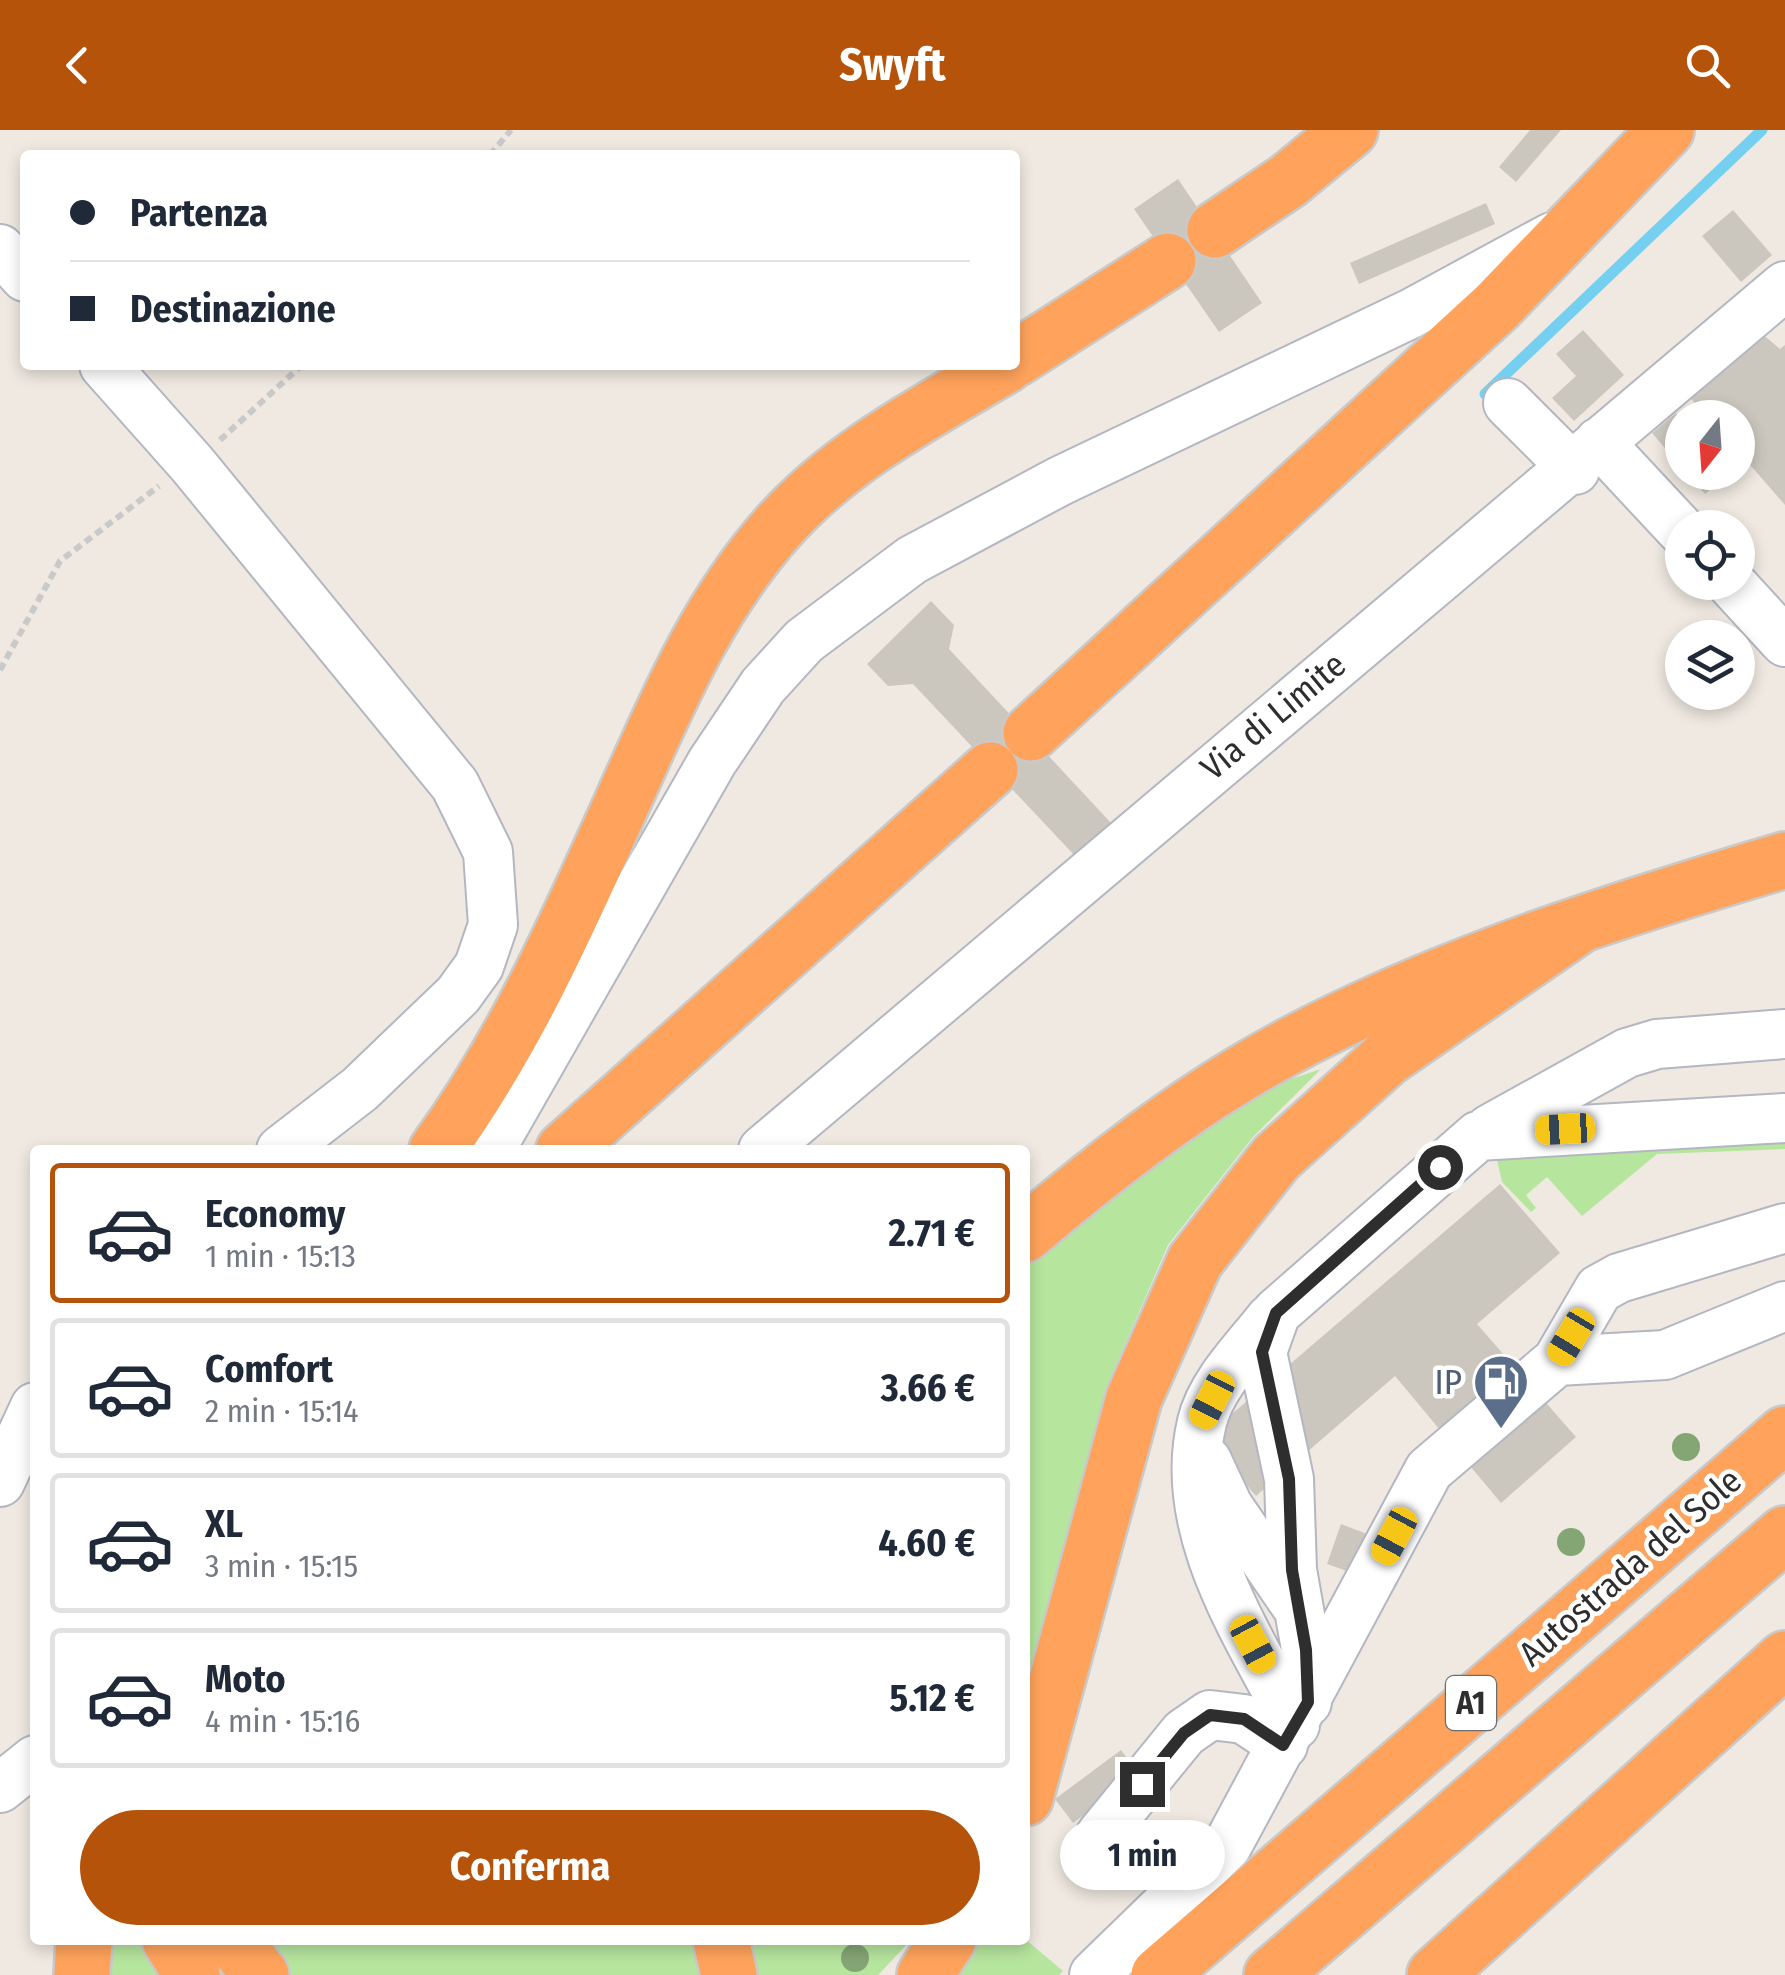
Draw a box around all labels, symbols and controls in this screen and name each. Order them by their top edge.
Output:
icon: back [50,38,105,93]
text: Swyft [839,38,946,92]
icon: search [1680,38,1735,93]
text: Partenza [130,190,268,236]
text: Destinazione [130,286,336,332]
north arrow [1665,400,1755,490]
map controls [1665,400,1755,710]
button: locate [1665,510,1755,600]
button: layers [1665,620,1755,710]
street label: Via di Limite [1192,643,1354,789]
car [1534,1112,1596,1146]
route start [1418,1145,1463,1190]
icon: car [85,1188,175,1278]
text: Economy [205,1191,345,1237]
text: 2.71 € [888,1210,975,1256]
text: 1 min · 15:13 [205,1237,356,1275]
car [1543,1304,1599,1370]
icon: car [85,1343,175,1433]
text: Comfort [205,1346,333,1392]
fuel station icon: IP [1471,1352,1531,1431]
place label: IP [1435,1361,1462,1403]
text: 3.66 € [881,1365,975,1411]
car [1185,1366,1239,1434]
text: 2 min · 15:14 [205,1392,359,1430]
street label: Autostrada del Sole [1510,1459,1750,1675]
icon: car [85,1498,175,1588]
text: XL [205,1501,243,1547]
car [1367,1502,1421,1570]
text: 4.60 € [878,1520,975,1566]
text: 3 min · 15:15 [205,1547,358,1585]
car [1226,1610,1280,1678]
icon: car [85,1653,175,1743]
text: Moto [205,1656,286,1702]
text: 5.12 € [889,1675,975,1721]
road number: A1 [1446,1676,1496,1730]
text: 4 min · 15:16 [205,1702,360,1740]
route end [1120,1762,1165,1807]
button: Conferma [80,1810,980,1925]
callout: 1 min [1060,1819,1224,1889]
text: 1 min [1108,1836,1177,1874]

